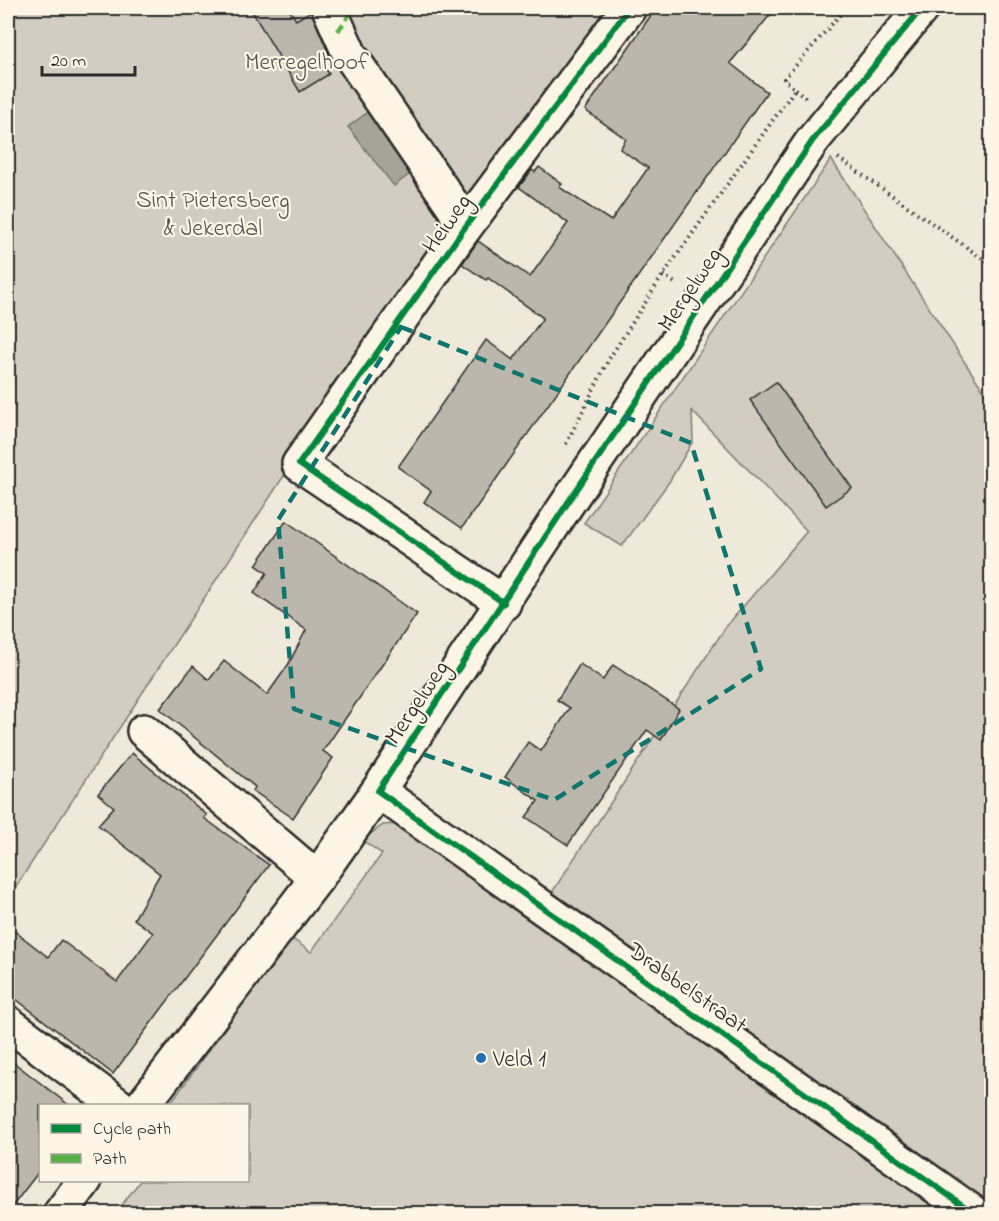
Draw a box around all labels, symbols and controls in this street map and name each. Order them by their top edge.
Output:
scale bar [42,39,135,77]
park label: Merregelhoof [245,46,370,81]
text: 20 m [51,49,86,75]
park label: Sint Pietersberg & Jekerdal [136,184,290,247]
street label: Heiweg [414,187,482,262]
street label: Mergelweg [650,241,732,340]
street label: Mergelweg [377,654,459,753]
street label: Drabbelstraat [619,934,754,1043]
place label: Veld 1 [492,1043,547,1078]
marker: Veld 1 [474,1051,488,1065]
legend [39,1104,249,1182]
text: Cycle path [93,1117,171,1143]
text: Path [93,1147,127,1173]

